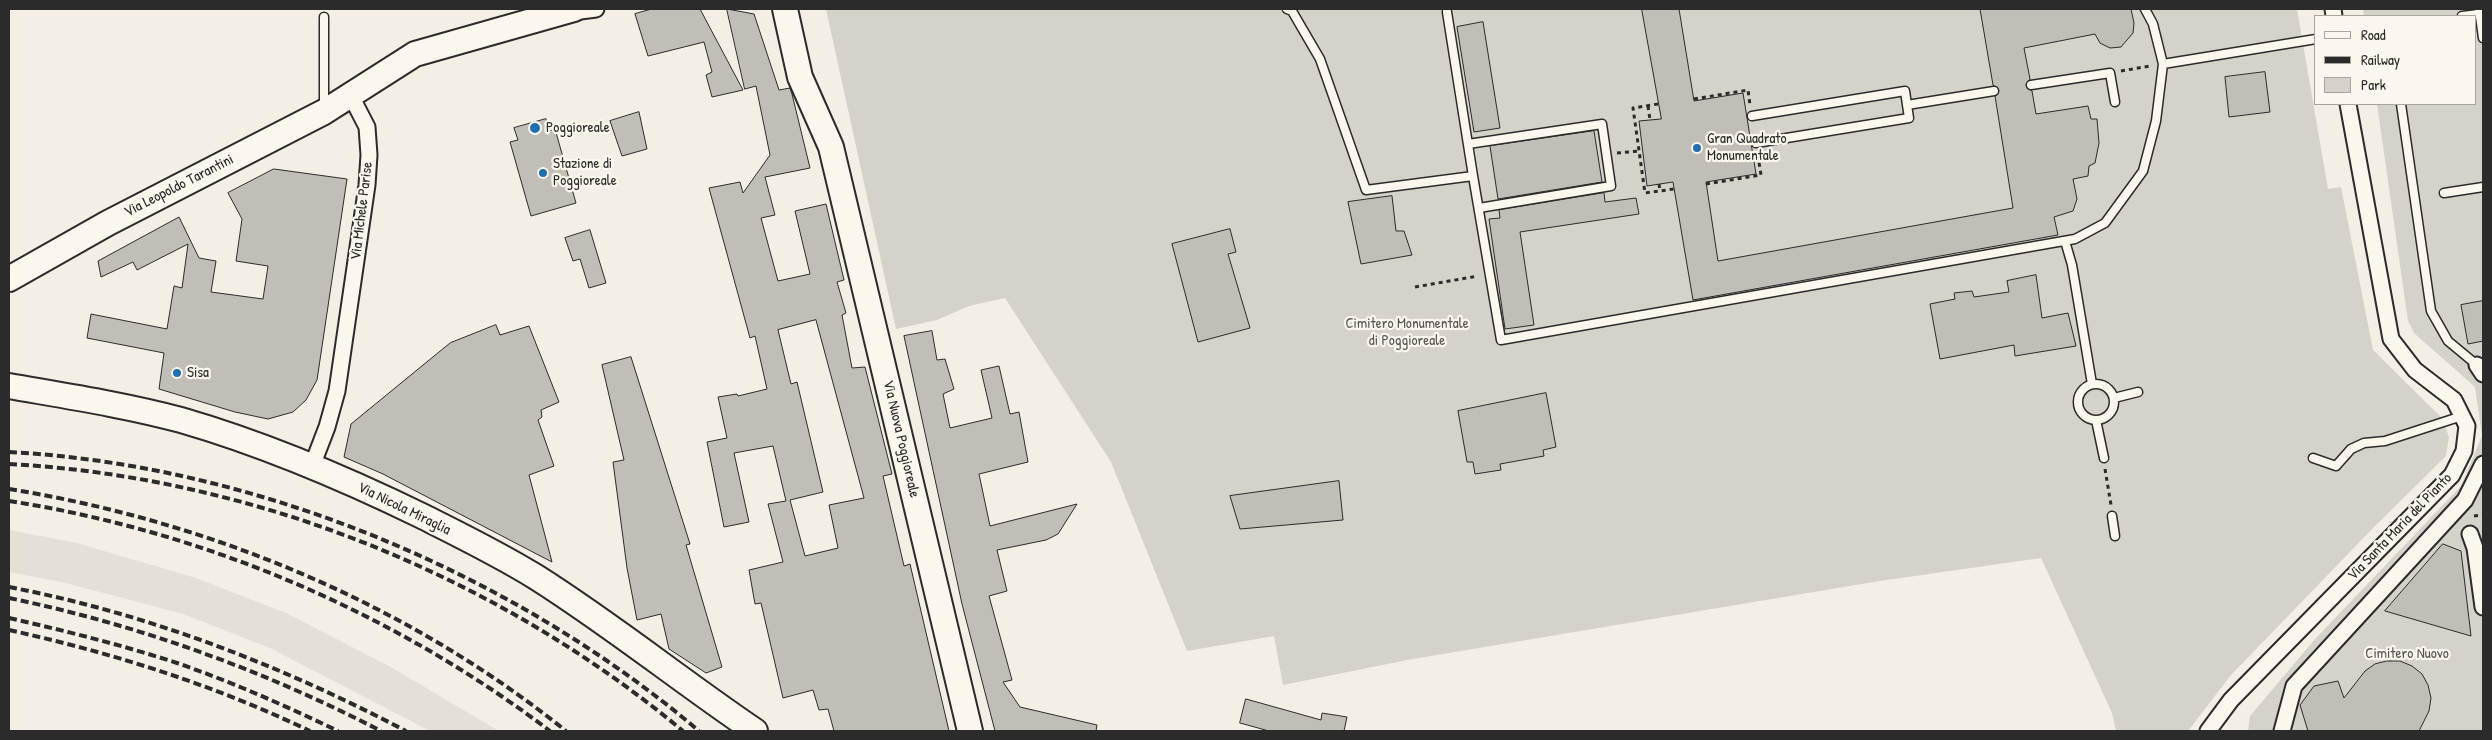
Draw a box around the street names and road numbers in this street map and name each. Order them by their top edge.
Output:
street label: Via Leopoldo Tarantini [121,151,237,221]
street label: Via Michele Parise [347,161,377,261]
street label: Via Nuova Poggioreale [879,378,923,500]
street label: Via Santa Maria del Pianto [2344,470,2456,584]
street label: Via Nicola Miraglia [354,479,454,539]

